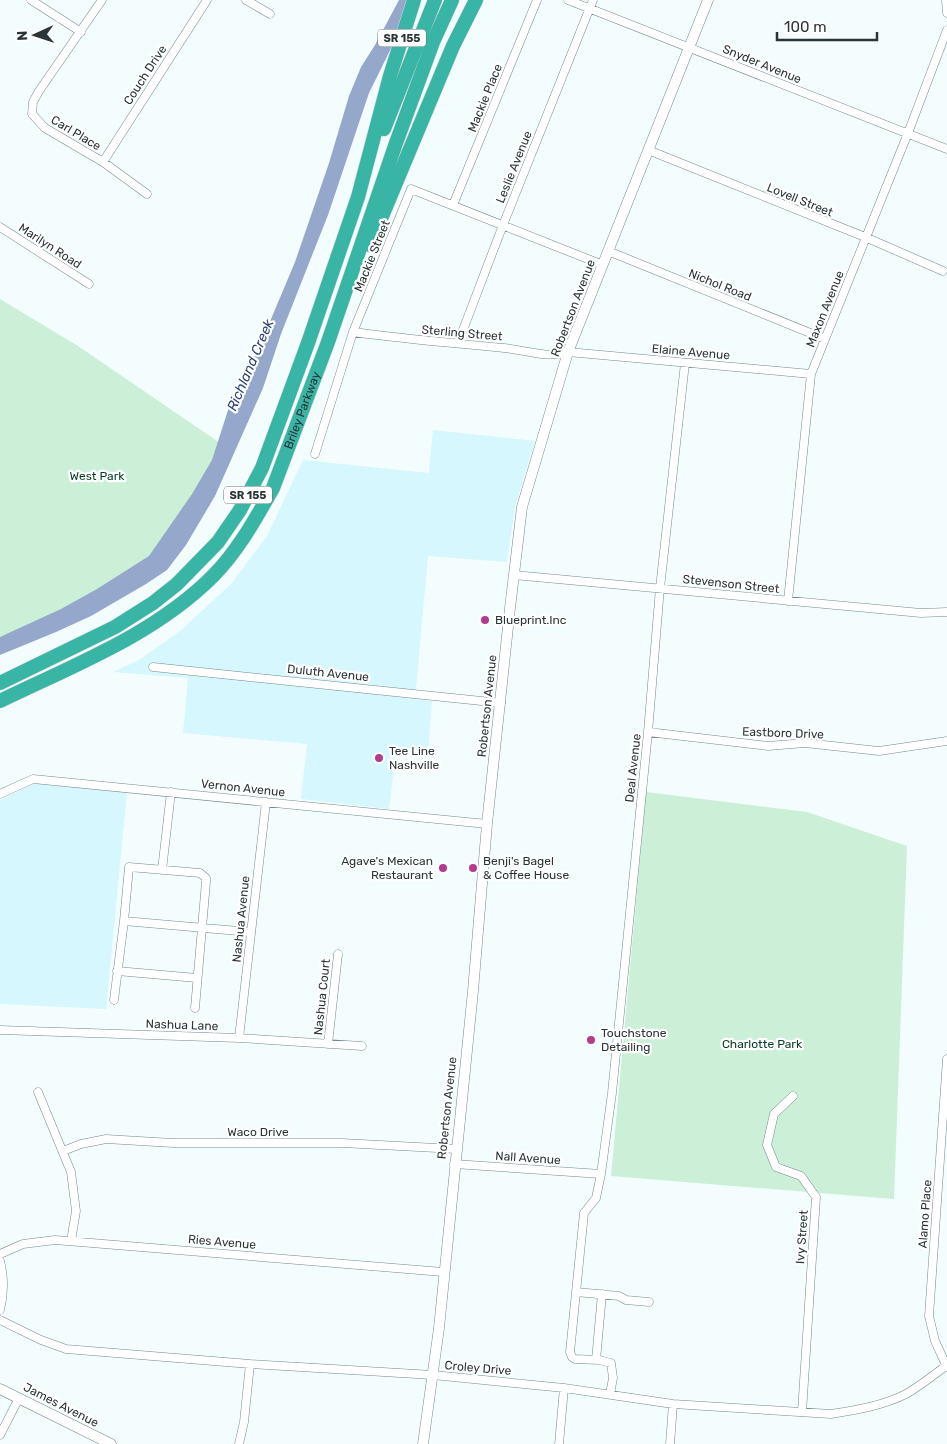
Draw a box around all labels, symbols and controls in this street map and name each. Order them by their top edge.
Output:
north arrow [10,10,60,60]
scale bar [777,10,877,42]
text: 100 m [784,18,826,36]
road number: SR 155 [378,29,426,46]
text: N [14,30,31,41]
street label: Snyder Avenue [721,42,804,86]
street label: Couch Drive [121,43,169,107]
street label: Mackie Place [465,62,505,134]
street label: Carl Place [49,113,104,153]
street label: Leslie Avenue [493,129,535,205]
street label: Lovell Street [765,180,835,220]
street label: Mackie Street [351,218,393,294]
street label: Marilyn Road [16,221,84,271]
street label: Robertson Avenue [548,257,598,358]
street label: Nichol Road [687,266,753,304]
street label: Maxon Avenue [803,268,847,349]
water label: Richland Creek [223,316,278,414]
street label: Sterling Street [421,322,503,344]
street label: Elaine Avenue [651,342,731,362]
street label: Briley Parkway [281,369,323,451]
park label: West Park [70,469,125,483]
road number: SR 155 [224,486,272,504]
street label: Stevenson Street [682,572,780,596]
place label: Blueprint.Inc [495,613,567,627]
marker: Blueprint.Inc [479,614,491,626]
street label: Robertson Avenue [475,654,499,758]
street label: Duluth Avenue [286,662,370,684]
street label: Eastboro Drive [742,725,824,741]
street label: Deal Avenue [622,733,644,803]
place label: Tee Line Nashville [389,744,440,772]
marker: Tee Line Nashville [373,752,385,764]
street label: Vernon Avenue [200,777,286,799]
place label: Agave's Mexican Restaurant [341,854,433,882]
place label: Benji's Bagel & Coffee House [483,854,569,882]
marker: Agave's Mexican Restaurant [437,862,449,874]
marker: Benji's Bagel & Coffee House [467,862,479,874]
street label: Nashua Avenue [229,875,253,963]
street label: Nashua Court [311,958,333,1036]
street label: Nashua Lane [145,1017,219,1033]
place label: Touchstone Detailing [601,1026,667,1054]
marker: Touchstone Detailing [585,1034,597,1046]
park label: Charlotte Park [722,1037,803,1051]
street label: Robertson Avenue [435,1056,459,1160]
street label: Waco Drive [227,1125,289,1139]
street label: Nall Avenue [495,1149,561,1167]
street label: Alamo Place [916,1179,934,1249]
street label: Ivy Street [793,1209,811,1264]
street label: Ries Avenue [187,1232,257,1252]
street label: Croley Drive [444,1358,512,1378]
street label: James Avenue [21,1380,101,1430]

